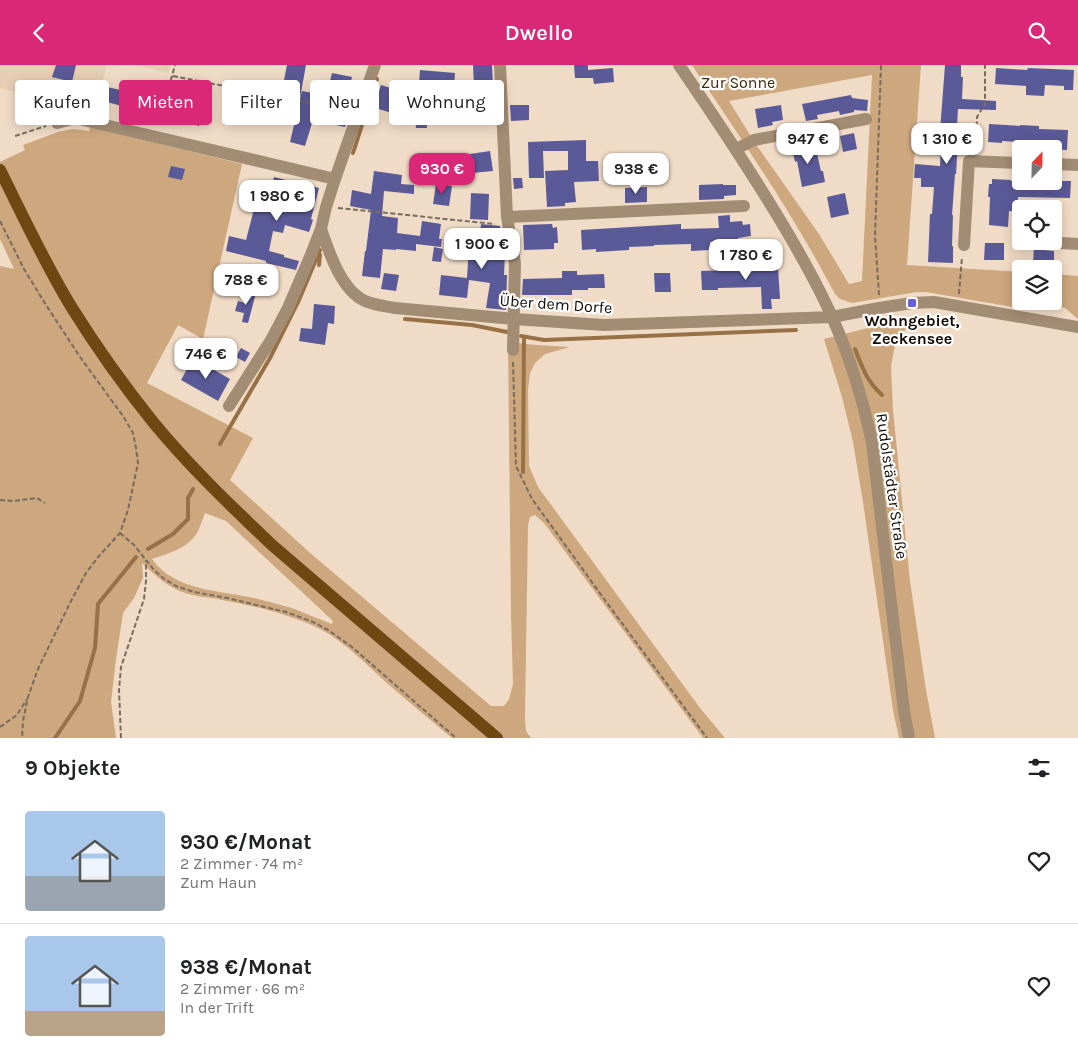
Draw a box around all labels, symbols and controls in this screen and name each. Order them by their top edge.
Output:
icon: back [25,19,53,47]
icon: search [1025,19,1053,47]
text: Dwello [505,20,573,46]
park label: Zur Sonne [701,73,775,92]
chip: Kaufen [15,80,109,125]
chip: Mieten [119,80,212,125]
chip: Filter [222,80,300,125]
chip: Neu [310,80,379,125]
chip: Wohnung [389,80,504,125]
pin: 947 € [773,123,843,165]
pin: 1 310 € [901,123,993,165]
text: 947 € [787,129,829,148]
text: 1 310 € [922,129,972,148]
north arrow [1012,140,1062,190]
map controls [1012,140,1062,310]
pin: 930 € [407,153,477,195]
pin: 938 € [601,153,671,195]
text: 930 € [420,159,464,178]
text: 938 € [614,159,658,178]
pin: 1 980 € [231,179,323,222]
text: 1 980 € [250,186,304,205]
button: locate [1012,200,1062,250]
pin: 1 900 € [436,227,528,270]
text: 1 900 € [455,234,509,253]
pin: 1 780 € [700,239,792,281]
text: 1 780 € [720,245,772,264]
button: layers [1012,260,1062,310]
pin: 788 € [211,263,281,306]
text: 788 € [225,270,267,289]
street label: Über dem Dorfe [499,291,613,317]
marker: Wohngebiet, Zeckensee [906,297,918,309]
place label: Wohngebiet, Zeckensee [864,311,960,348]
pin: 746 € [171,337,241,380]
text: 746 € [185,344,227,363]
street label: Rudolstädter Straße [872,412,912,560]
icon: filters [1025,754,1053,782]
text: 9 Objekte [25,756,120,780]
text: 930 €/Monat [180,830,312,854]
icon: home [65,831,125,891]
icon: heart [1025,847,1053,875]
text: 2 Zimmer · 74 m² [180,854,303,873]
text: Zum Haun [180,873,257,892]
text: 938 €/Monat [180,955,312,979]
icon: home [65,956,125,1016]
icon: heart [1025,972,1053,1000]
text: 2 Zimmer · 66 m² [180,979,305,998]
text: In der Trift [180,998,254,1017]

